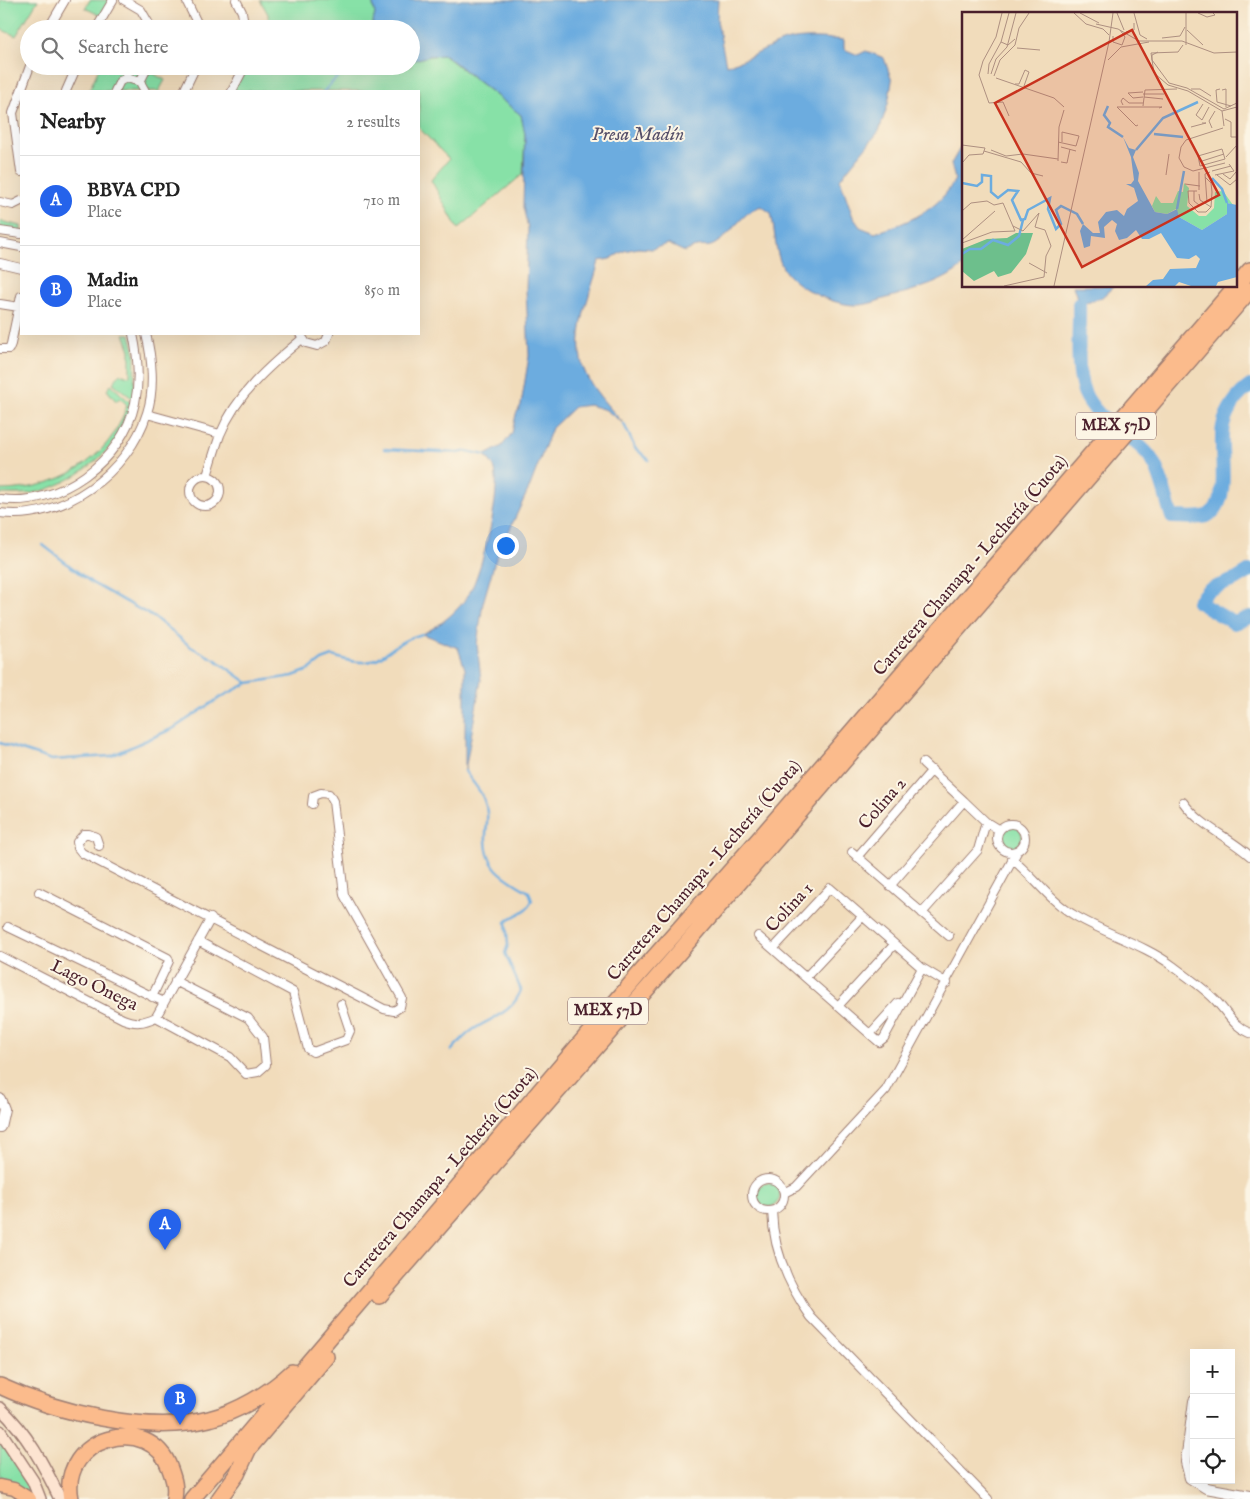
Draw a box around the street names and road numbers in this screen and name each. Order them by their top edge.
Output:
road number: MEX 57D [1076,412,1156,440]
street label: Carretera Chamapa - Lechería (Cuota) [869,451,1073,681]
street label: Carretera Chamapa - Lechería (Cuota) [603,756,807,986]
street label: Colina 2 [854,773,912,835]
street label: Colina 1 [761,878,819,938]
street label: Lago Onega [47,955,142,1017]
road number: MEX 57D [568,998,648,1024]
street label: Carretera Chamapa - Lechería (Cuota) [339,1063,543,1293]

